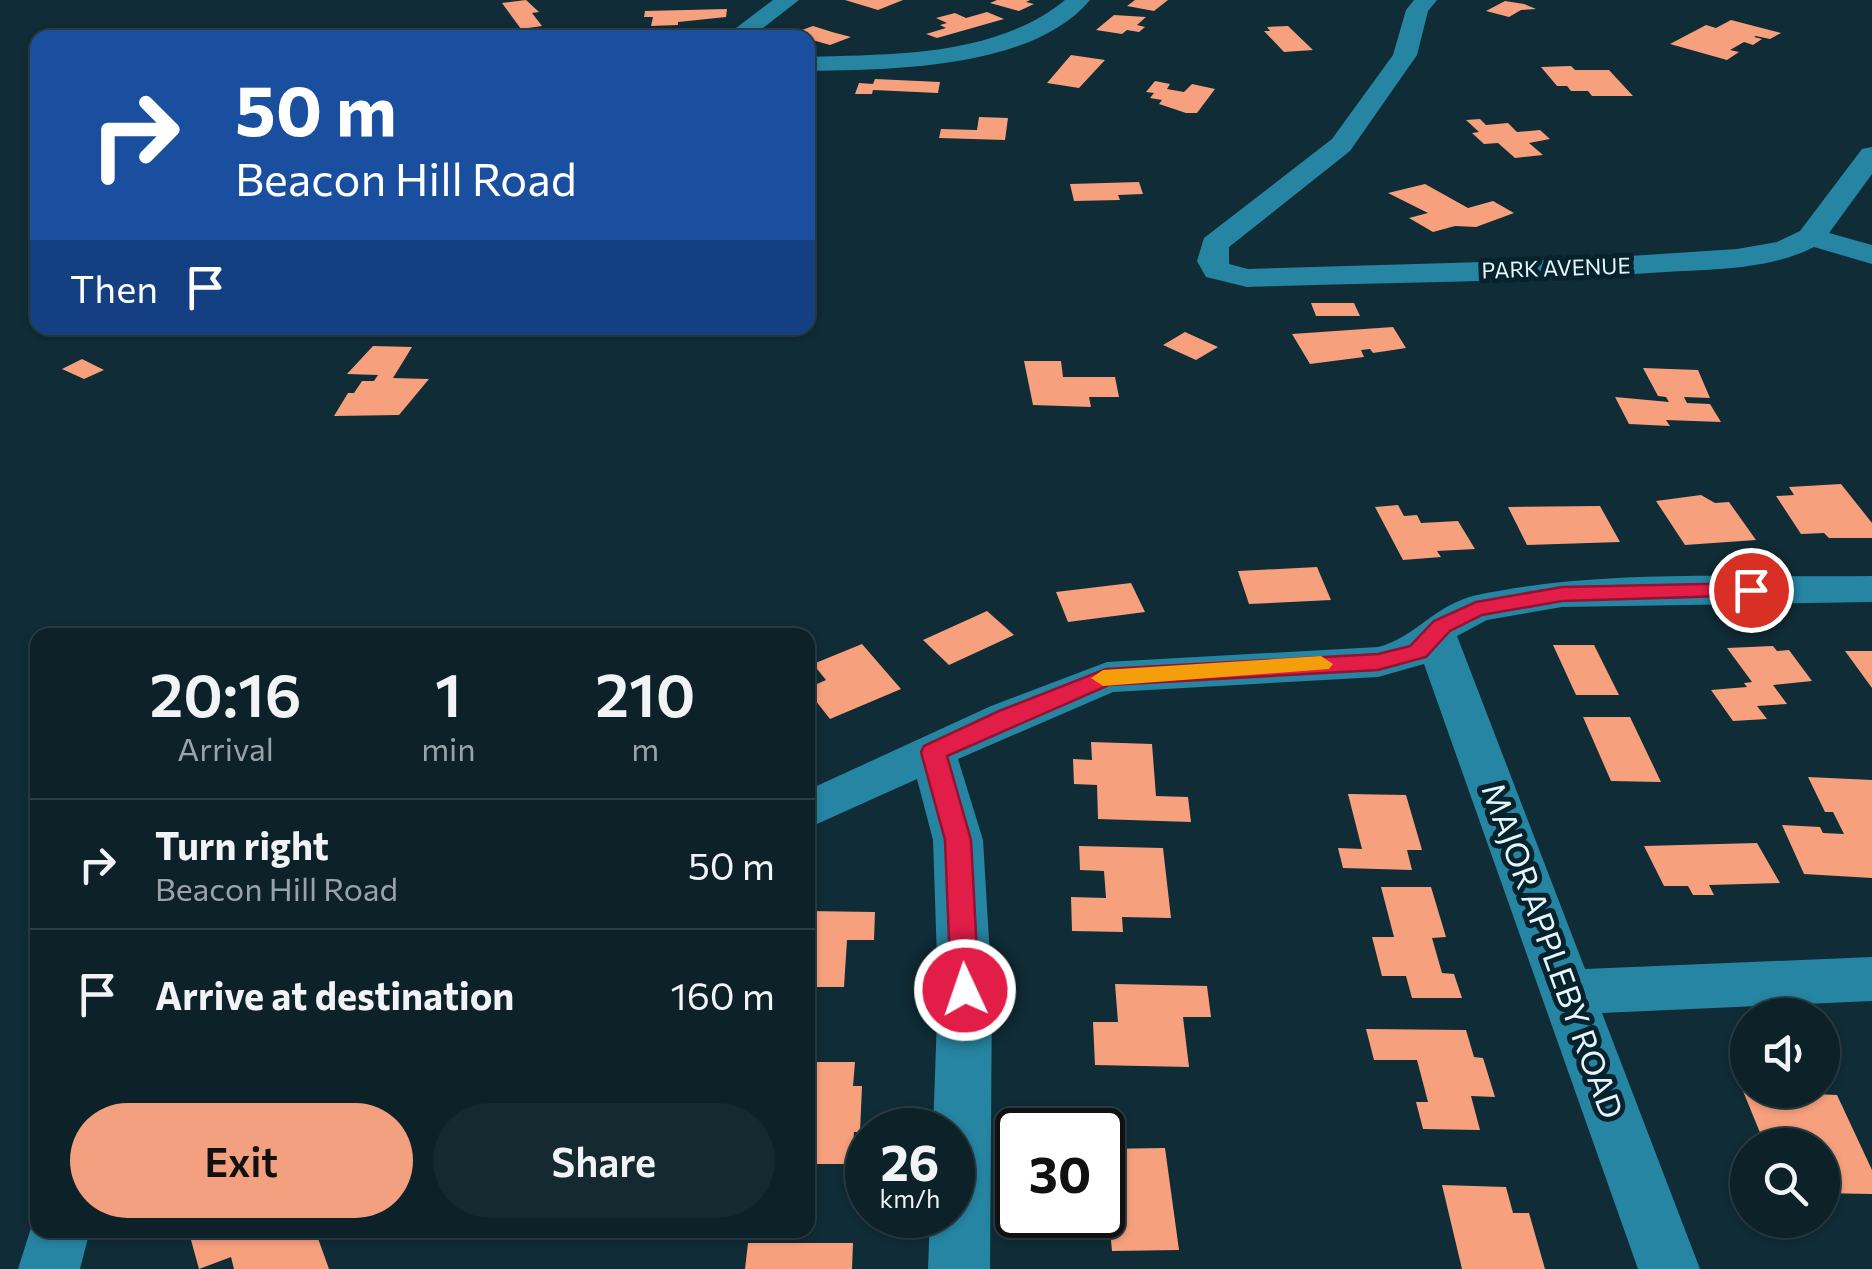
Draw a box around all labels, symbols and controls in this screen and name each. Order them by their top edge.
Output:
text: 50 m [235,65,397,150]
icon: right [70,70,200,200]
text: Beacon Hill Road [235,150,577,205]
street label: PARK AVENUE [1481,251,1631,284]
icon: arrive [178,260,233,315]
text: Then [70,264,158,311]
pin [1709,548,1794,633]
icon: arrive [1724,563,1779,618]
text: 20:16 [150,656,302,729]
text: 1 [435,656,462,729]
text: 210 [595,656,695,729]
text: Arrival [177,728,274,768]
text: min [421,728,476,768]
text: m [631,728,659,768]
street label: MAJOR APPLEBY ROAD [1475,777,1633,1124]
text: Turn right [155,821,329,868]
icon: right [70,837,125,892]
text: 50 m [688,841,775,888]
text: Beacon Hill Road [155,868,398,908]
position arrow [913,938,1017,1042]
icon: arrive [70,967,125,1022]
text: Arrive at destination [155,971,514,1018]
text: 160 m [670,971,775,1018]
map controls [1730,998,1840,1238]
button: sound [1730,998,1840,1108]
button: Exit [70,1103,413,1218]
button: Share [433,1103,775,1218]
speed limit sign: 30 [995,1108,1125,1238]
button: search [1730,1128,1840,1238]
text: 26 [880,1130,939,1191]
text: km/h [880,1183,940,1213]

